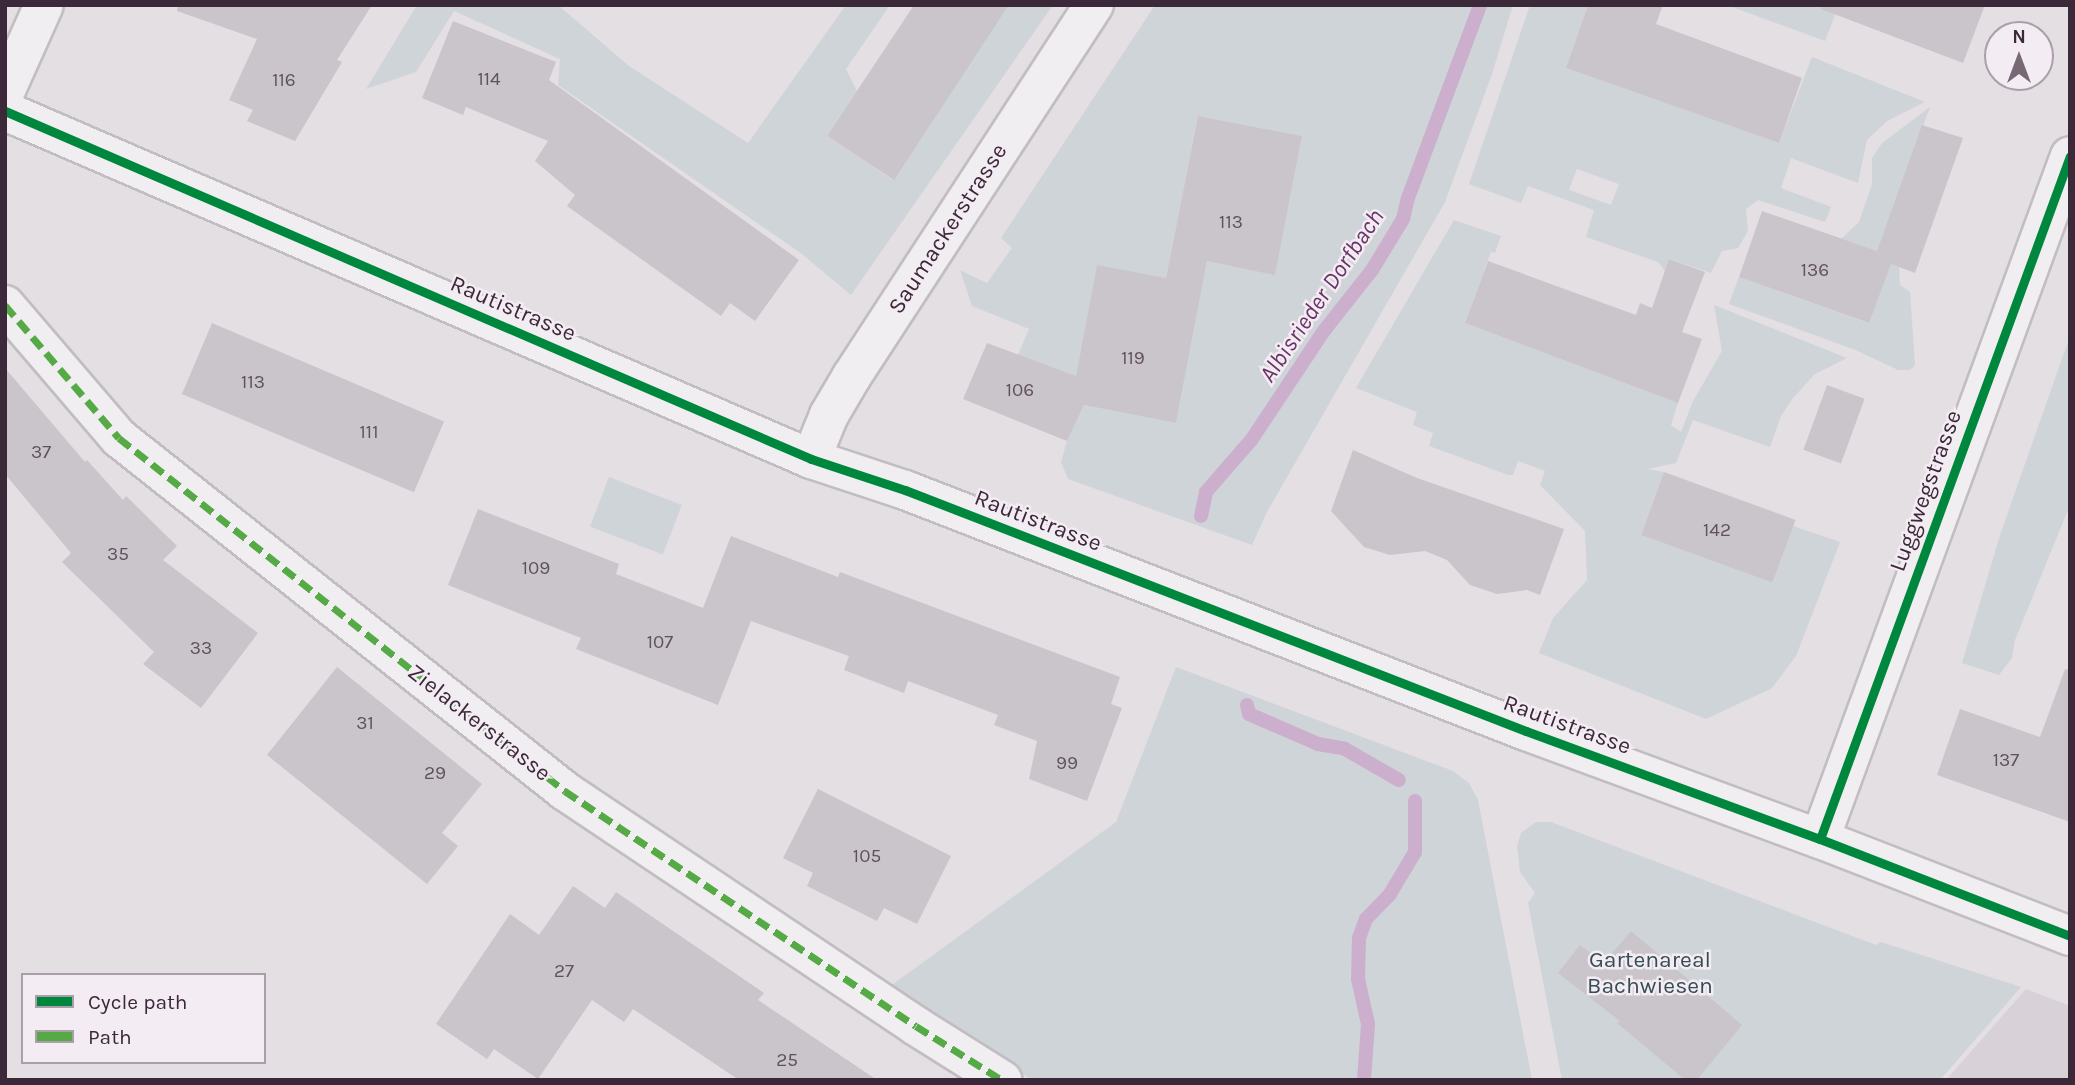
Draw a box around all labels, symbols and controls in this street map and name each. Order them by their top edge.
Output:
north arrow [1984,21,2054,91]
text: N [2012,26,2026,48]
house number: 114 [477,69,501,91]
house number: 116 [272,70,296,92]
street label: Saumackerstrasse [883,139,1013,319]
water label: Albisrieder Dorfbach [1253,204,1391,388]
house number: 113 [1219,212,1243,234]
house number: 136 [1801,260,1829,282]
street label: Rautistrasse [446,270,580,348]
house number: 119 [1121,348,1145,370]
house number: 113 [241,372,265,394]
house number: 106 [1006,380,1034,402]
street label: Luggwegstrasse [1884,407,1968,575]
house number: 111 [360,422,378,444]
house number: 37 [31,442,51,464]
street label: Rautistrasse [971,484,1105,558]
house number: 142 [1703,520,1731,542]
house number: 35 [107,544,129,566]
house number: 109 [522,558,550,580]
house number: 107 [647,632,673,654]
house number: 33 [190,638,212,660]
street label: Zielackerstrasse [402,659,556,787]
street label: Rautistrasse [1499,689,1635,761]
house number: 31 [356,713,374,735]
house number: 137 [1993,750,2019,772]
house number: 99 [1056,753,1078,775]
house number: 29 [424,763,446,785]
house number: 105 [853,846,881,868]
park label: Gartenareal Bachwiesen [1587,946,1713,1000]
house number: 27 [554,961,574,983]
legend [21,973,266,1064]
text: Cycle path [88,990,188,1014]
text: Path [88,1025,132,1049]
house number: 25 [776,1050,798,1072]

